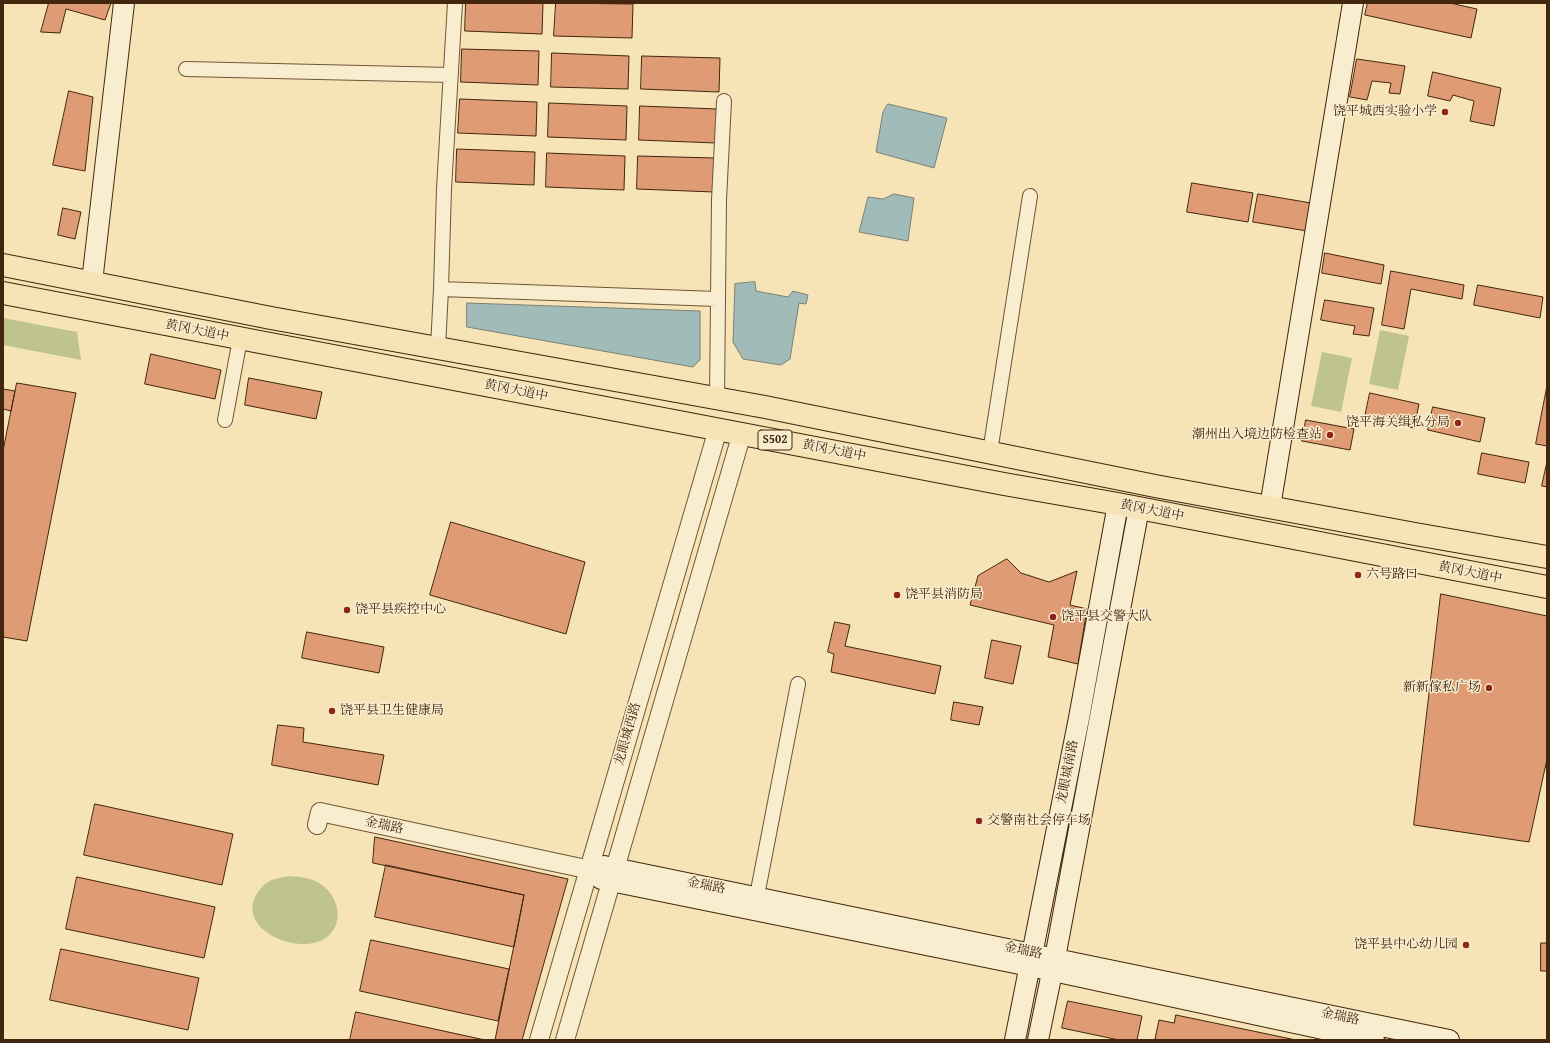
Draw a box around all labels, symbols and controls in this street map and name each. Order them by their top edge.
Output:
place label: 饶平城西实验小学 [1333,104,1437,120]
marker: 饶平城西实验小学 [1440,107,1450,117]
street label: 黄冈大道中 [164,317,230,345]
street label: 黄冈大道中 [483,377,549,405]
place label: 饶平海关缉私分局 [1346,415,1450,431]
marker: 饶平海关缉私分局 [1453,418,1463,428]
place label: 潮州出入境边防检查站 [1192,427,1322,443]
road number: S502 [758,430,792,450]
marker: 潮州出入境边防检查站 [1325,430,1335,440]
street label: 黄冈大道中 [801,437,867,465]
street label: 黄冈大道中 [1119,497,1185,525]
street label: 黄冈大道中 [1437,559,1503,587]
place label: 六号路口 [1366,567,1418,583]
marker: 六号路口 [1353,570,1363,580]
place label: 饶平县消防局 [905,587,983,603]
marker: 饶平县消防局 [892,590,902,600]
place label: 饶平县疾控中心 [355,602,446,618]
marker: 饶平县疾控中心 [342,605,352,615]
place label: 饶平县交警大队 [1061,609,1152,625]
marker: 饶平县交警大队 [1048,612,1058,622]
place label: 新新傢私广场 [1403,680,1481,696]
marker: 新新傢私广场 [1484,683,1494,693]
street label: 龙眼城西路 [612,701,644,767]
place label: 饶平县卫生健康局 [340,703,444,719]
marker: 饶平县卫生健康局 [327,706,337,716]
street label: 龙眼城南路 [1054,739,1082,805]
place label: 交警南社会停车场 [987,813,1091,829]
street label: 金瑞路 [363,814,405,838]
marker: 交警南社会停车场 [974,816,984,826]
street label: 金瑞路 [685,875,727,897]
place label: 饶平县中心幼儿园 [1354,937,1458,953]
street label: 金瑞路 [1002,939,1044,963]
marker: 饶平县中心幼儿园 [1461,940,1471,950]
street label: 金瑞路 [1319,1005,1361,1029]

